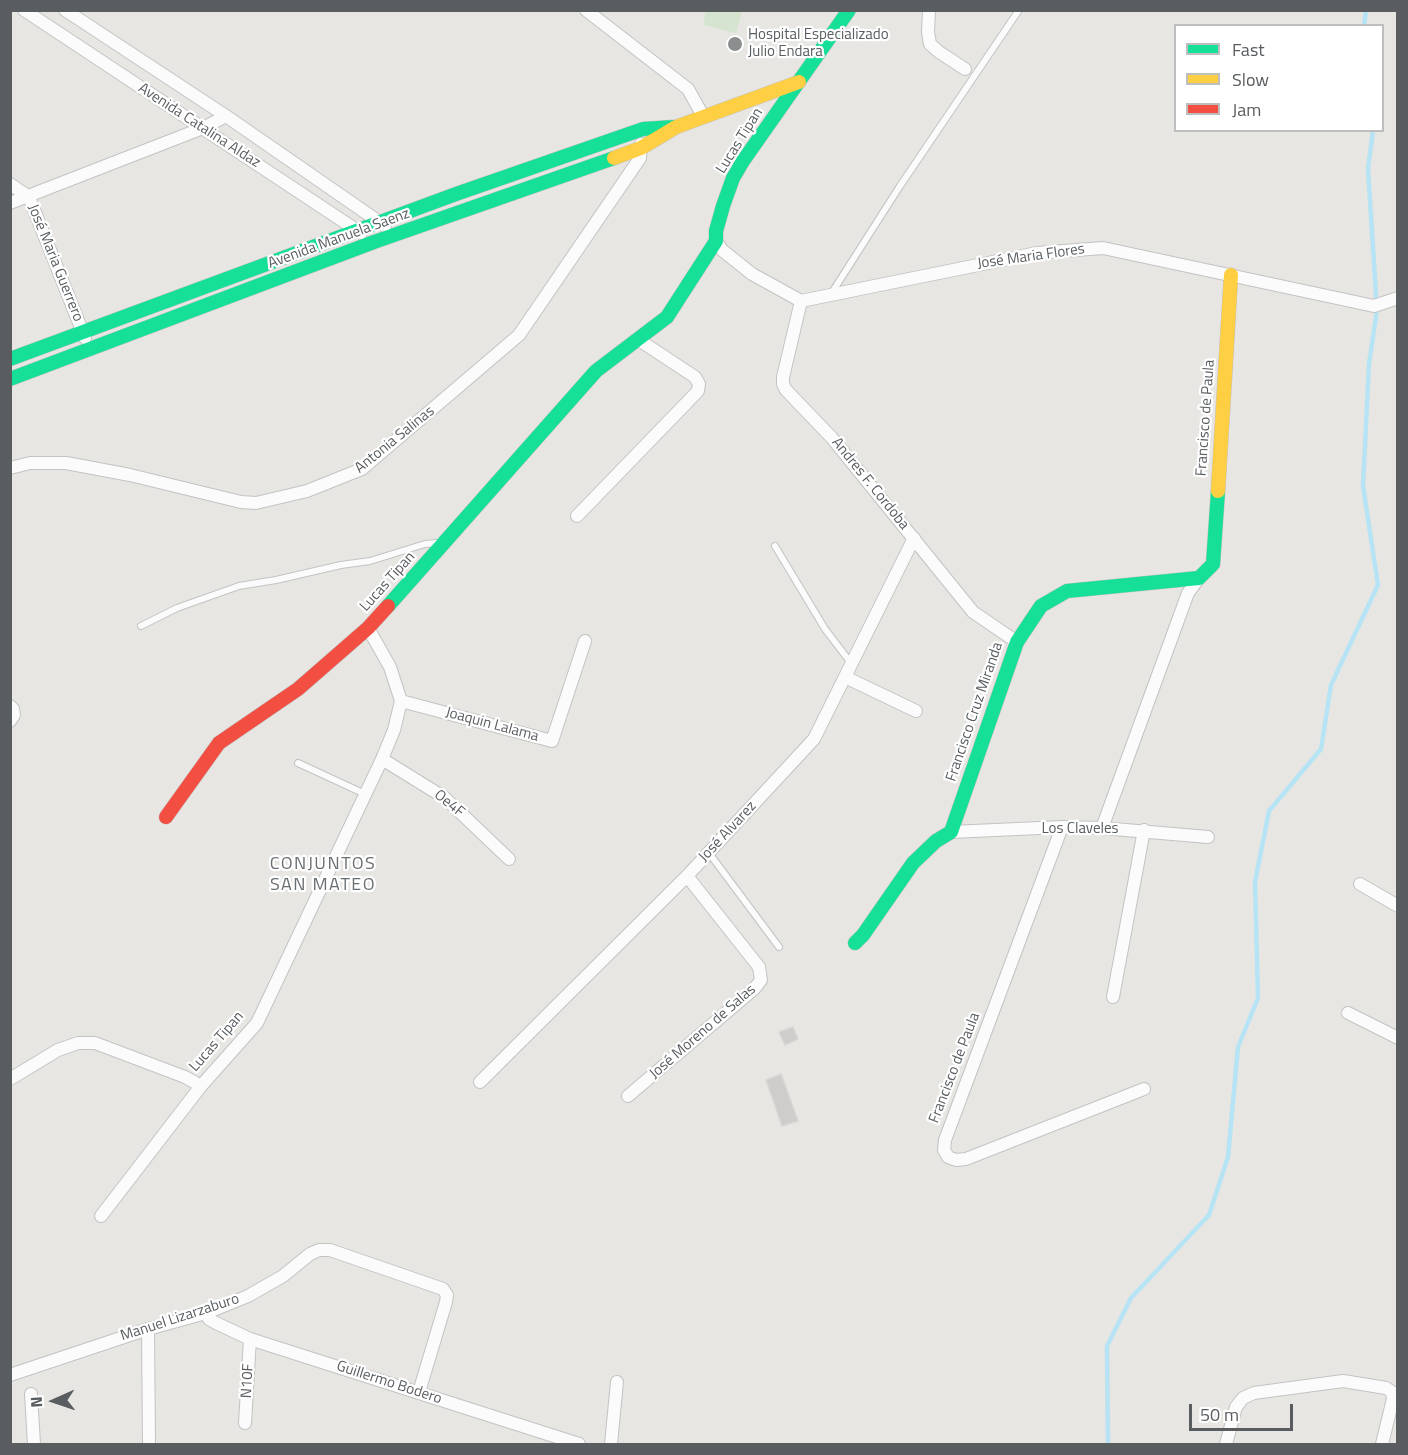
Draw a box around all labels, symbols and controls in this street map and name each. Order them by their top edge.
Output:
legend [1174,24,1384,132]
place label: Hospital Especializado Julio Endara [748,26,889,61]
marker: Hospital Especializado Julio Endara [726,35,744,53]
text: Fast [1232,36,1265,63]
text: Slow [1232,66,1269,93]
street label: Avenida Catalina Aldaz [134,80,264,172]
text: Jam [1232,96,1261,123]
street label: Lucas Tipan [713,105,767,177]
street label: José Maria Guerrero [23,202,87,324]
street label: Avenida Manuela Saenz [266,205,412,273]
street label: José Maria Flores [976,241,1086,273]
street label: Francisco de Paula [1193,359,1219,477]
street label: Antonia Salinas [352,402,438,478]
street label: Andres F. Cordoba [827,434,913,534]
street label: Lucas Tipan [357,548,419,616]
street label: Francisco Cruz Miranda [943,640,1007,784]
street label: Joaquin Lalama [443,704,541,746]
street label: Oe4F [430,786,468,822]
street label: José Alvarez [695,798,761,866]
street label: Los Claveles [1041,820,1119,838]
district label: CONJUNTOS SAN MATEO [270,854,376,896]
street label: José Moreno de Salas [646,981,760,1083]
street label: Lucas Tipan [186,1008,248,1076]
street label: Francisco de Paula [926,1010,984,1126]
street label: Manuel Lizarzaburo [118,1290,242,1346]
street label: Guillermo Bodero [334,1358,444,1408]
street label: N10F [238,1363,258,1399]
north arrow [24,1371,84,1431]
scale bar [1192,1392,1296,1430]
text: N [24,1396,48,1408]
text: 50 m [1200,1401,1239,1428]

